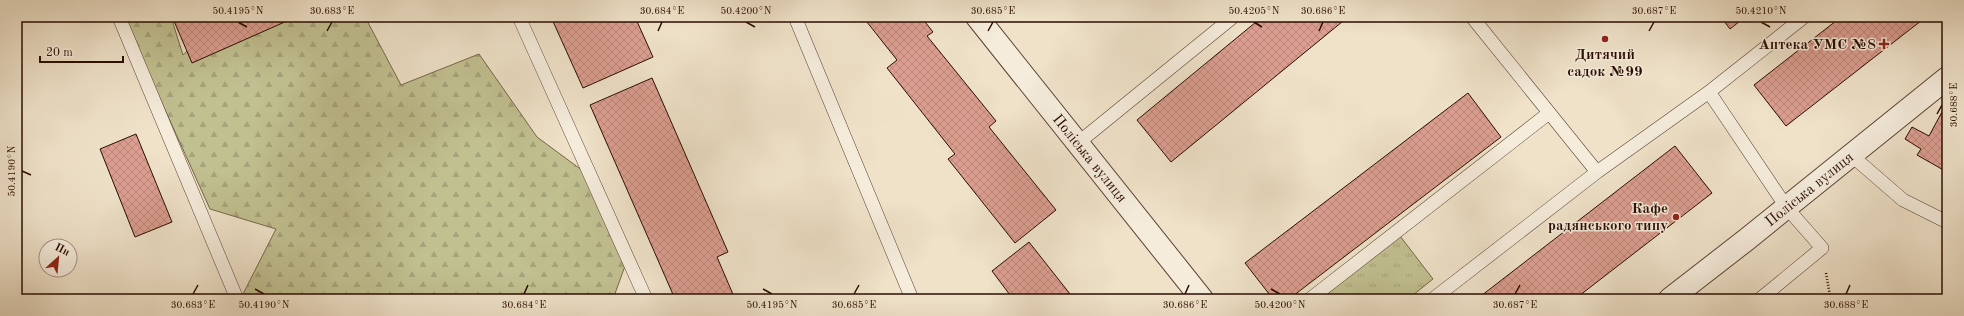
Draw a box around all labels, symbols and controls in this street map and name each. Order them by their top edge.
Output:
text: 50.4195°N [212,6,264,16]
text: 30.683°E [310,6,354,16]
text: 30.684°E [640,6,684,16]
text: 50.4200°N [720,6,772,16]
text: 30.685°E [971,6,1015,16]
text: 50.4205°N [1228,6,1280,16]
text: 30.686°E [1301,6,1345,16]
text: 30.687°E [1632,6,1676,16]
text: 50.4210°N [1735,6,1787,16]
marker: Дитячий садок №99 [1600,34,1610,44]
scale bar [40,38,123,64]
place label: Аптека УМС №8 [1758,38,1876,53]
marker: Аптека УМС №8 [1879,39,1889,49]
text: 20 m [46,47,73,59]
place label: Дитячий садок №99 [1567,48,1643,80]
text: 30.688°E [1949,83,1959,127]
street label: Поліська вулиця [1049,112,1129,206]
text: 50.4190°N [7,145,17,197]
street label: Поліська вулиця [1763,150,1857,230]
place label: Кафе радянського типу [1548,202,1668,234]
marker: Кафе радянського типу [1671,212,1681,222]
north arrow [38,238,78,278]
text: Пн [53,242,71,259]
text: 30.683°E [171,300,215,310]
text: 50.4190°N [238,300,290,310]
text: 30.684°E [502,300,546,310]
text: 50.4195°N [746,300,798,310]
text: 30.685°E [832,300,876,310]
text: 30.686°E [1163,300,1207,310]
text: 50.4200°N [1254,300,1306,310]
text: 30.687°E [1493,300,1537,310]
text: 30.688°E [1824,300,1868,310]

